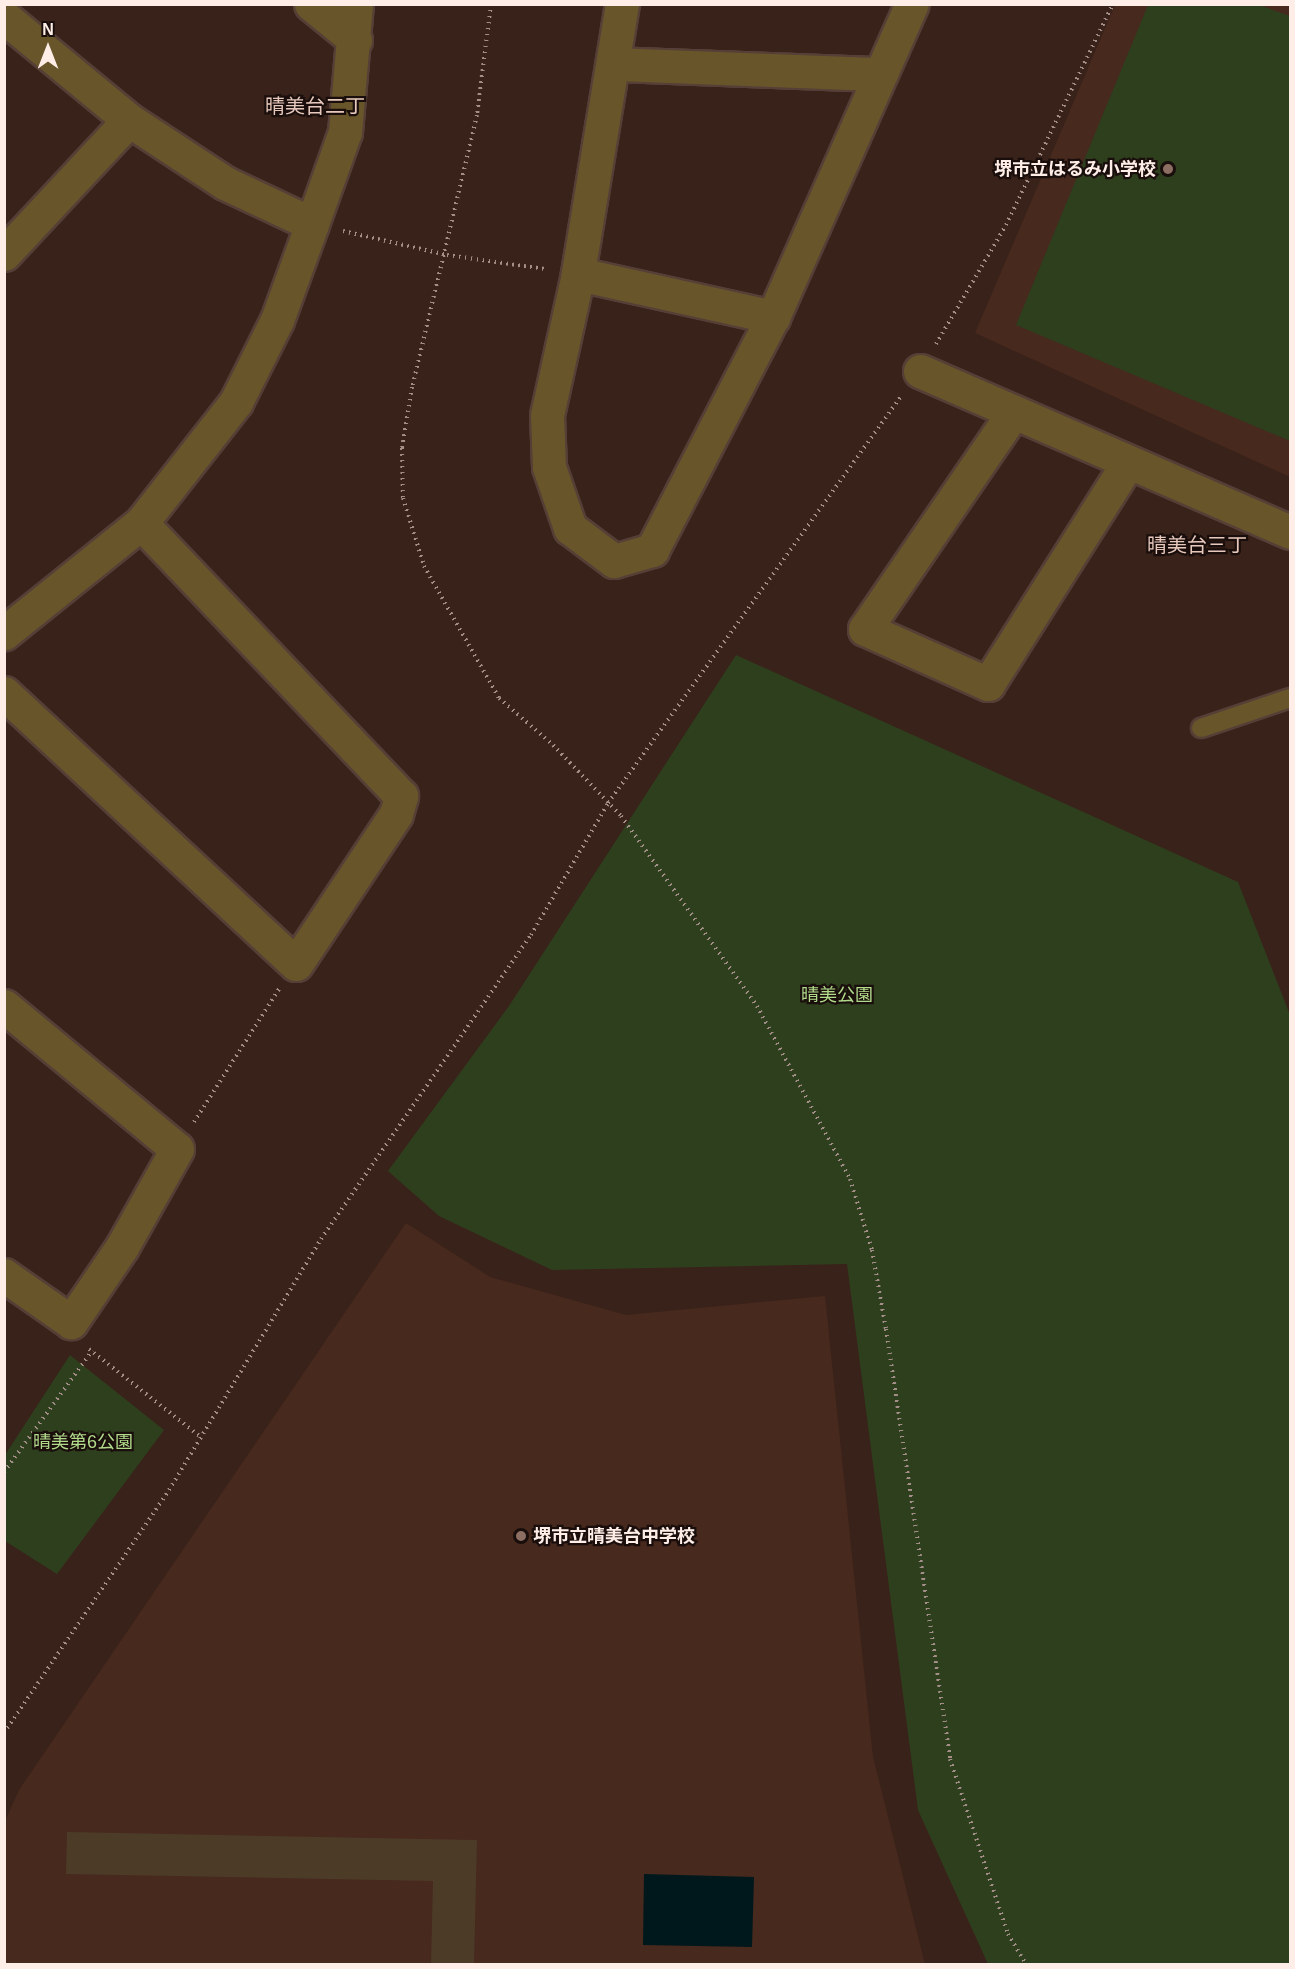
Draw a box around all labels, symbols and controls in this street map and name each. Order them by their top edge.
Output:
north arrow [18,18,78,78]
text: N [42,21,54,38]
district label: 晴美台二丁 [265,94,365,118]
place label: 堺市立はるみ小学校 [994,158,1156,180]
marker: 堺市立はるみ小学校 [1161,162,1175,176]
district label: 晴美台三丁 [1147,533,1247,557]
park label: 晴美公園 [801,984,873,1006]
park label: 晴美第6公園 [33,1431,133,1453]
place label: 堺市立晴美台中学校 [533,1525,695,1547]
marker: 堺市立晴美台中学校 [514,1529,528,1543]

